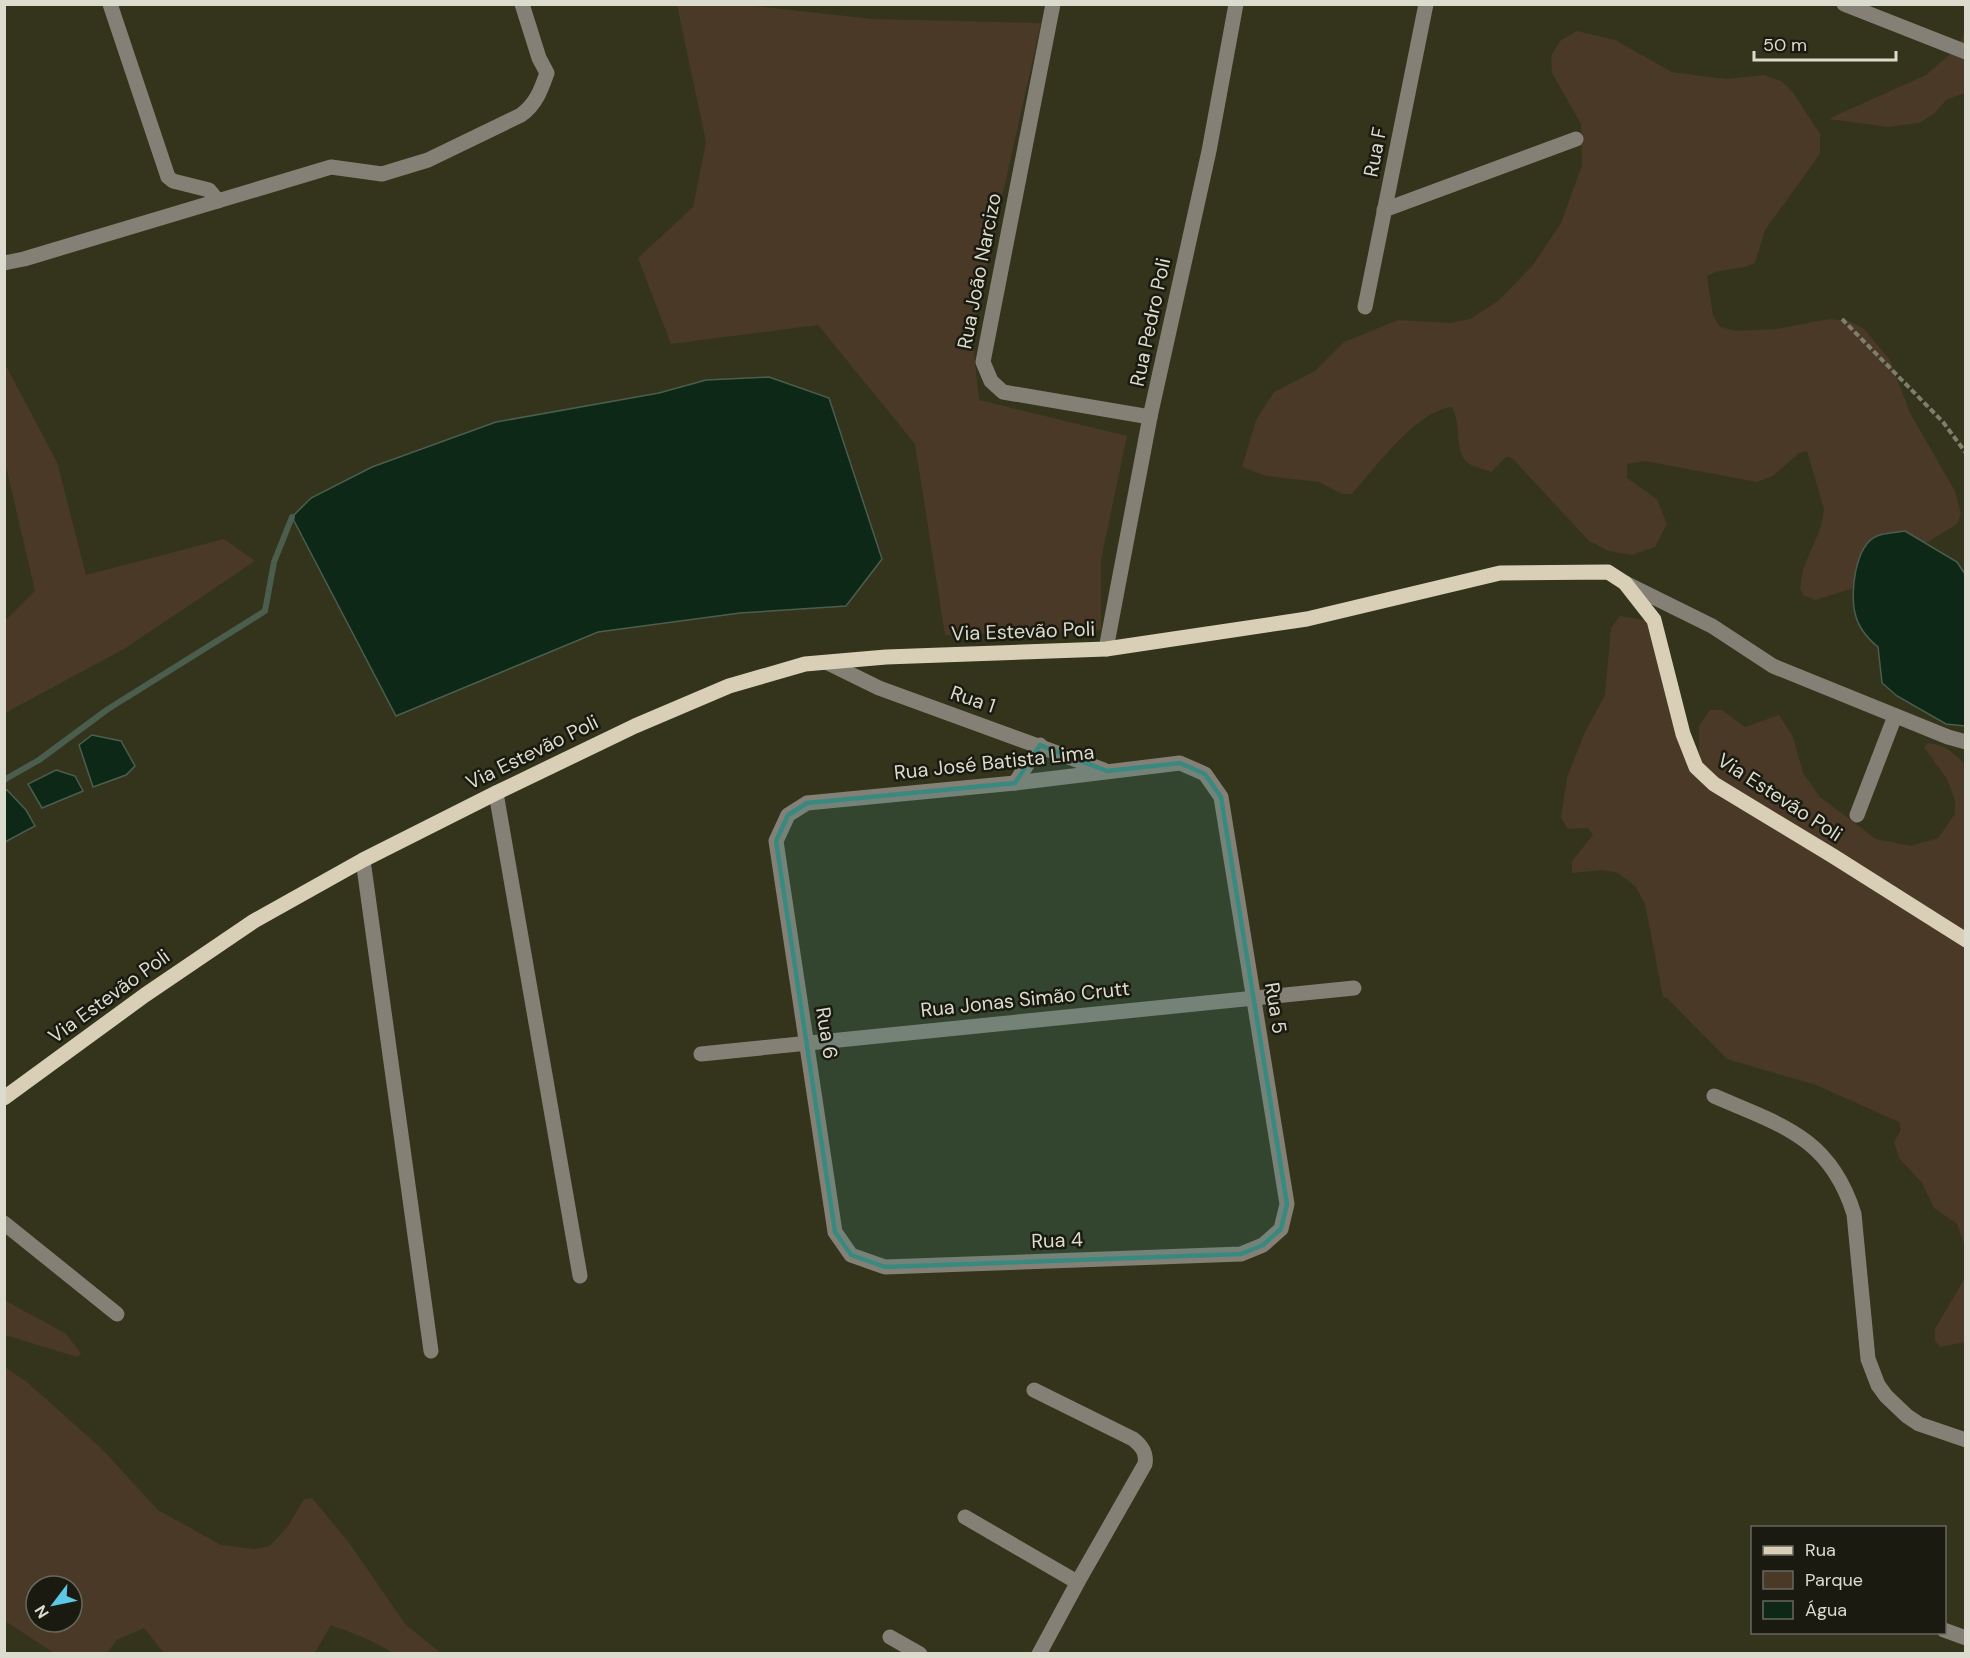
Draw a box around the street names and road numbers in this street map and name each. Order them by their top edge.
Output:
street label: Rua F [1357,125,1393,179]
street label: Rua João Narcizo [951,191,1007,351]
street label: Rua Pedro Poli [1124,255,1176,389]
street label: Via Estevão Poli [951,615,1095,647]
street label: Rua 1 [947,679,999,719]
street label: Via Estevão Poli [462,709,602,795]
street label: Rua José Batista Lima [893,739,1095,785]
street label: Via Estevão Poli [1713,747,1847,847]
street label: Via Estevão Poli [43,943,175,1049]
street label: Rua Jonas Simão Crutt [919,975,1131,1023]
street label: Rua 5 [1259,980,1293,1036]
street label: Rua 6 [810,1005,844,1061]
street label: Rua 4 [1031,1226,1083,1254]

